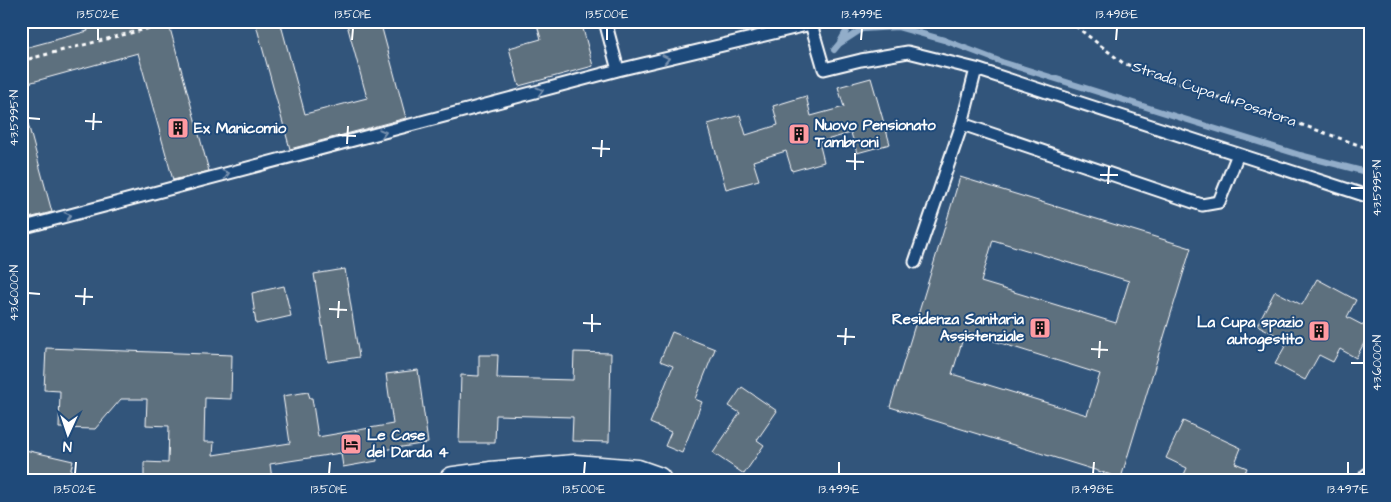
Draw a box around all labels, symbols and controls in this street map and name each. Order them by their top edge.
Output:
text: 13.502°E [77,6,119,23]
text: 13.501°E [335,6,371,23]
text: 13.500°E [586,6,628,23]
text: 13.499°E [842,6,882,23]
text: 13.498°E [1096,6,1138,23]
one-way arrow [661,54,670,65]
street label: Strada Cupa di Posatora [1129,56,1299,132]
one-way arrow [535,86,544,97]
text: 43.5995°N [6,89,23,146]
place label: Nuovo Pensionato Tambroni [814,115,936,153]
building icon: Ex Manicomio [166,116,190,140]
place label: Ex Manicomio [194,118,287,139]
building icon: Nuovo Pensionato Tambroni [787,122,811,146]
one-way arrow [378,128,386,138]
text: 43.5995°N [1369,159,1386,216]
one-way arrow [221,169,230,180]
one-way arrow [64,211,72,221]
text: 43.6000°N [6,264,23,321]
place label: Residenza Sanitaria Assistenziale [892,309,1024,347]
place label: La Cupa spazio autogestito [1197,312,1304,352]
building icon: Residenza Sanitaria Assistenziale [1028,316,1052,340]
building icon: La Cupa spazio autogestito [1307,319,1331,343]
text: 43.6000°N [1369,334,1386,391]
north arrow [42,410,92,460]
place label: Le Case del Darda 4 [366,425,449,463]
hotel icon: Le Case del Darda 4 [339,432,363,456]
text: N [62,436,72,456]
text: 13.502°E [54,481,96,498]
text: 13.501°E [311,481,347,498]
text: 13.500°E [563,481,605,498]
text: 13.499°E [819,481,859,498]
text: 13.498°E [1072,481,1114,498]
text: 13.497°E [1327,481,1369,498]

